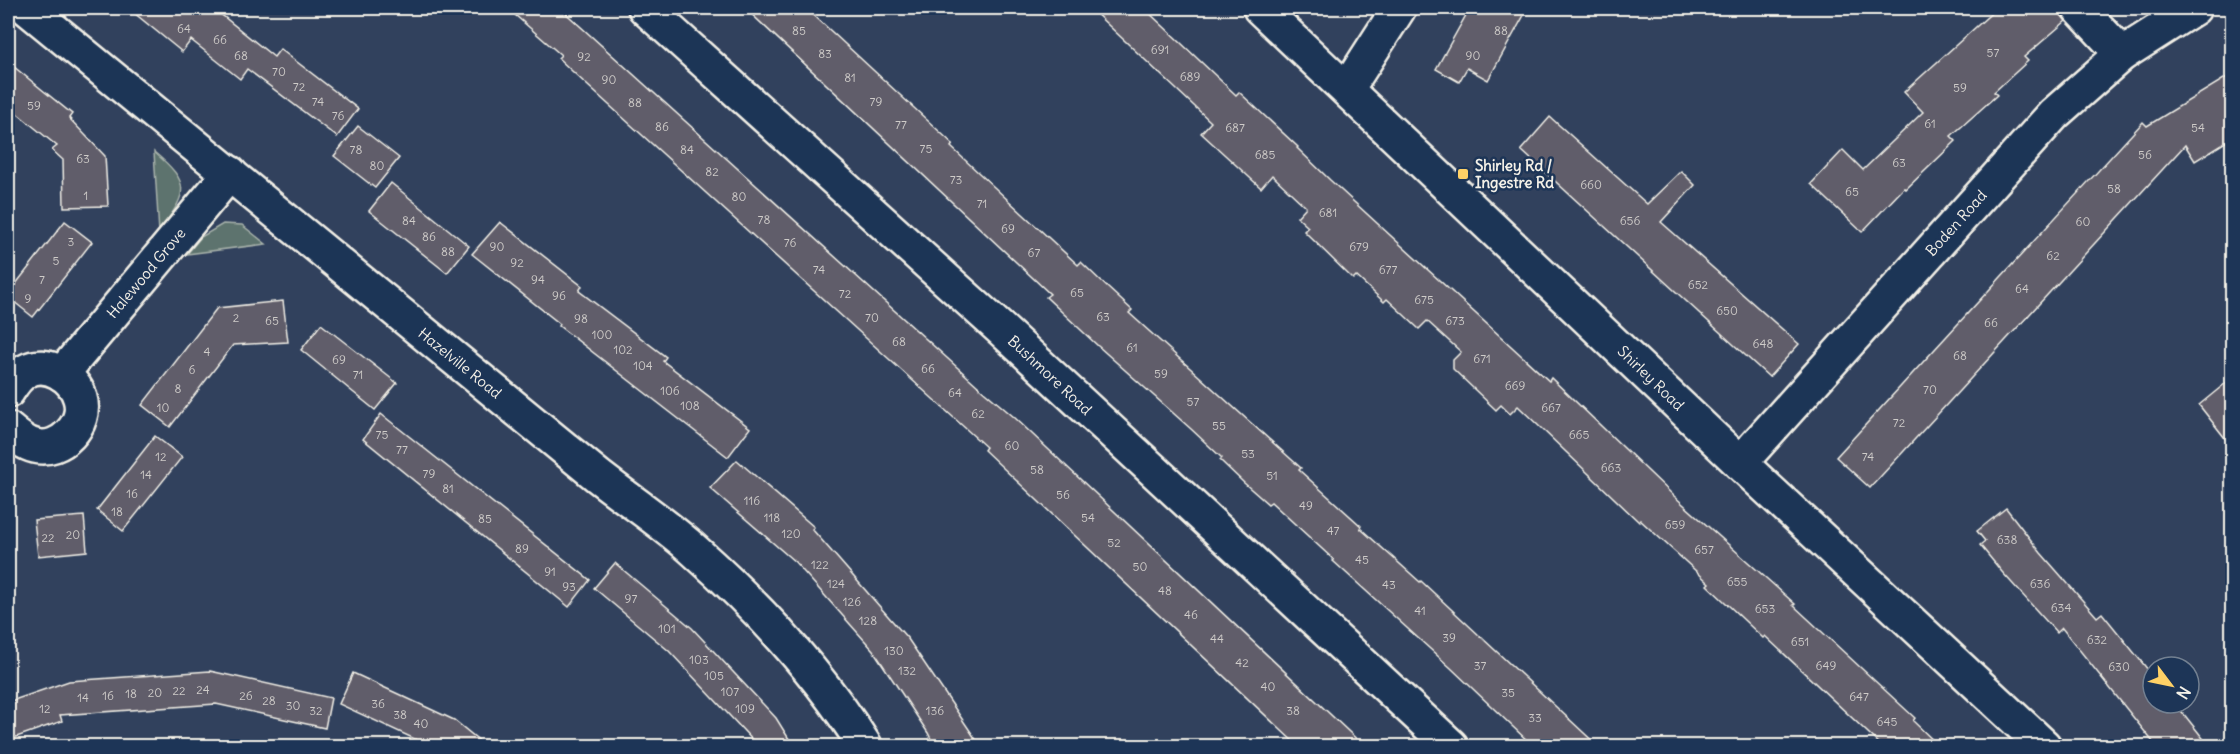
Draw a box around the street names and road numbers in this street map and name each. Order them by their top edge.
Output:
street label: Boden Road [1921,186,1991,260]
street label: Halewood Grove [103,224,189,322]
street label: Hazelville Road [414,324,506,403]
street label: Bushmore Road [1004,331,1096,419]
street label: Shirley Road [1614,342,1688,415]

